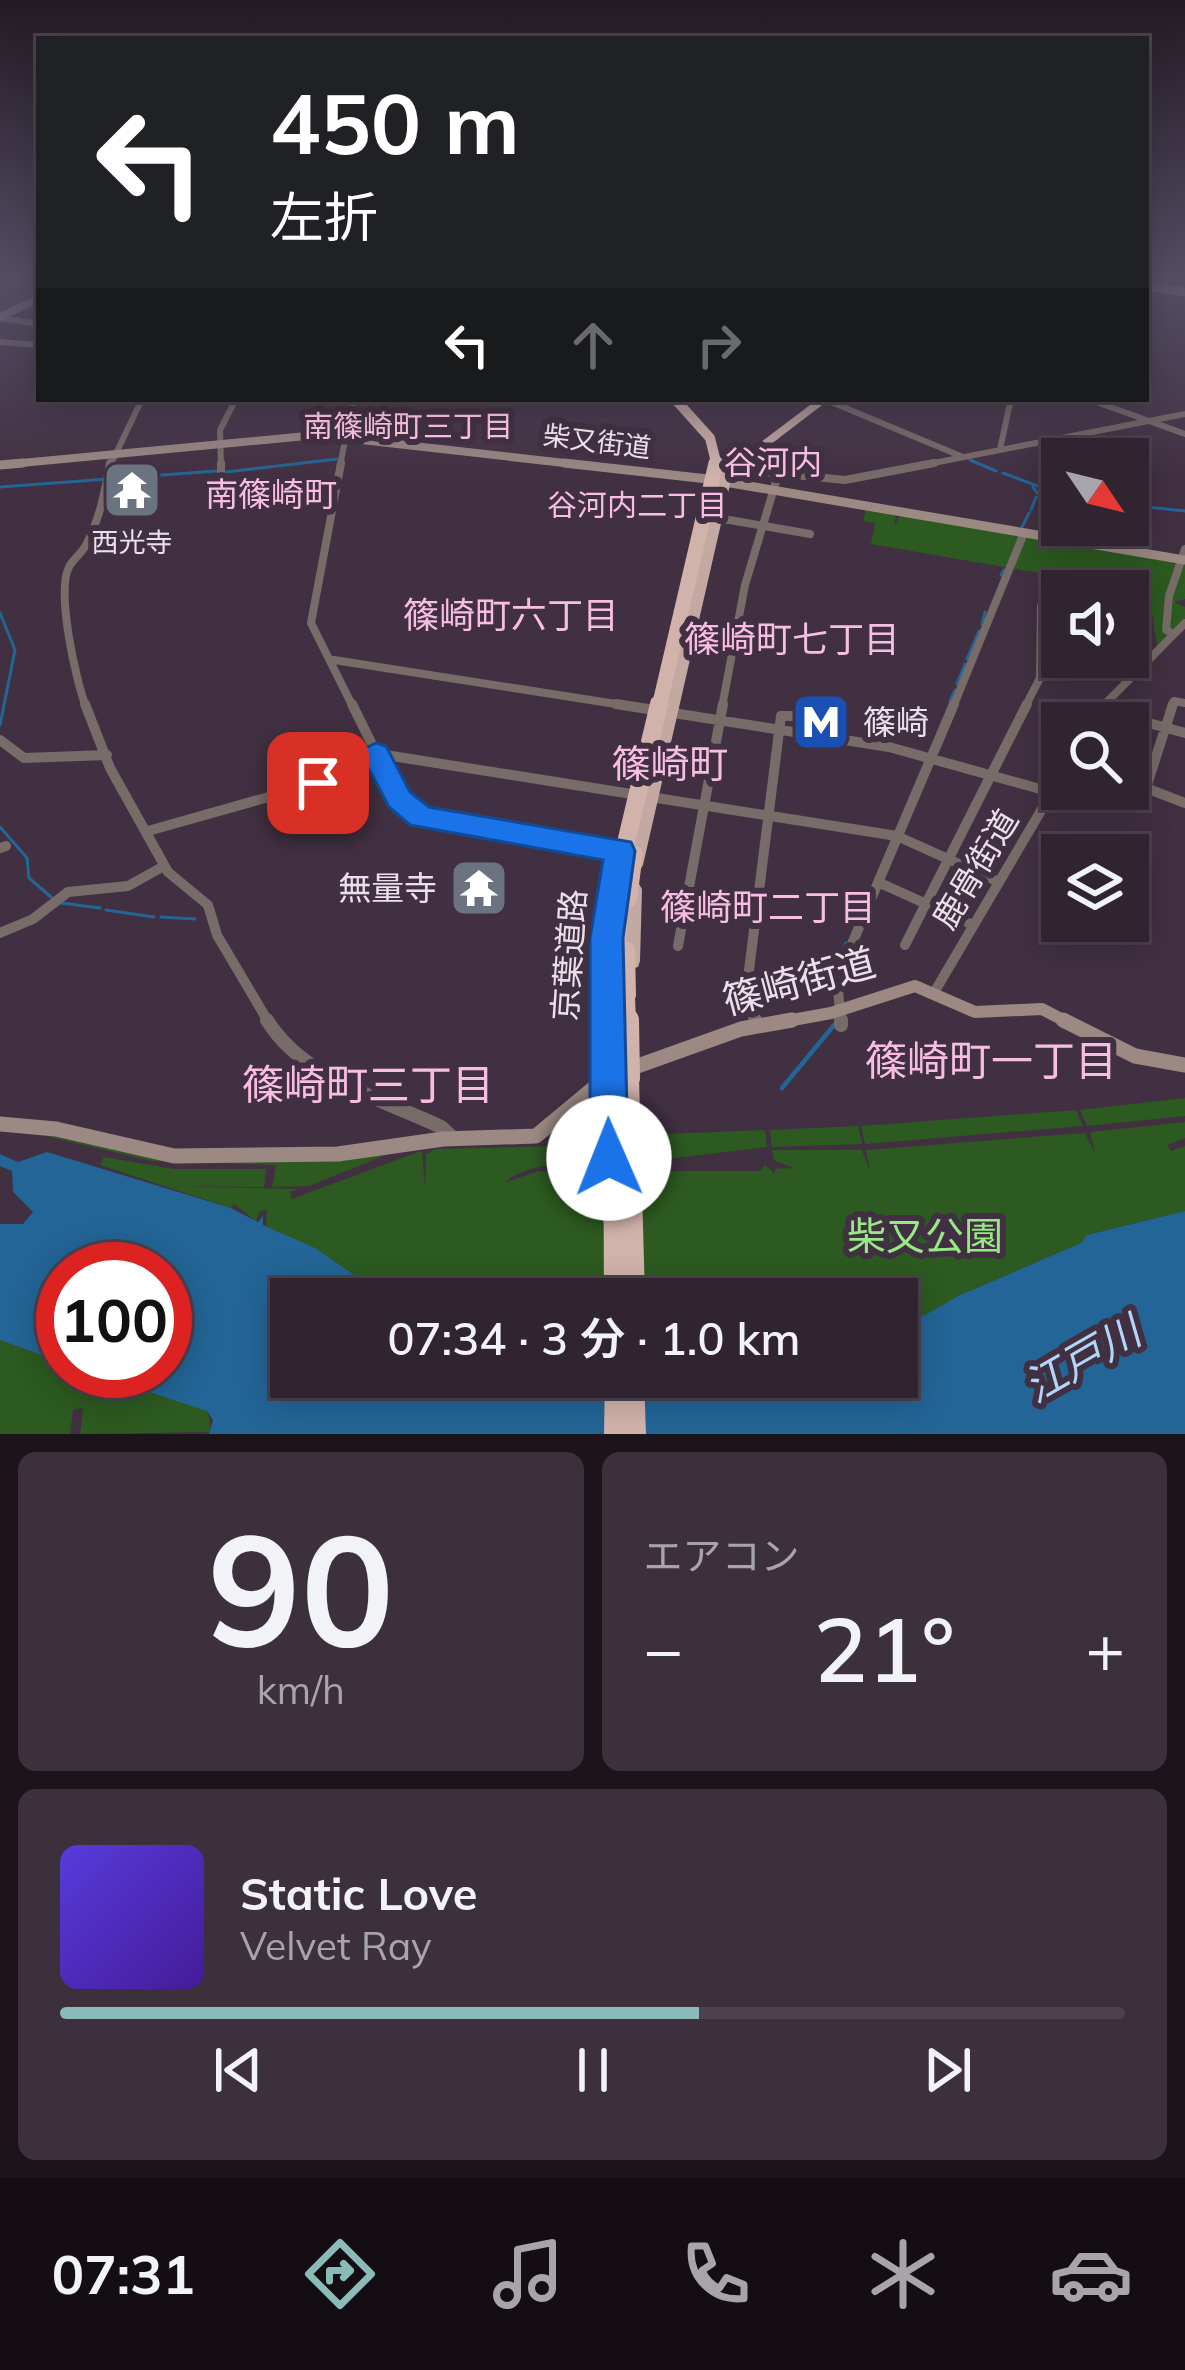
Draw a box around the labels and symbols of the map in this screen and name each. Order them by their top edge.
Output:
district label: 南篠崎町三丁目 [303,407,513,445]
street label: 柴又街道 [541,418,653,464]
north arrow [1041,438,1149,546]
district label: 谷河内 [724,441,823,482]
temple icon: 西光寺 [101,459,163,521]
district label: 南篠崎町 [205,473,337,514]
district label: 谷河内二丁目 [547,486,727,524]
place label: 西光寺 [92,525,173,559]
district label: 篠崎町六丁目 [403,592,619,637]
district label: 篠崎町七丁目 [684,616,900,661]
metro station icon: 篠崎 [790,691,852,753]
place label: 篠崎 [863,701,929,742]
pin [267,732,369,834]
district label: 篠崎町 [611,739,729,788]
street label: 鹿骨街道 [923,802,1026,936]
temple icon: 無量寺 [448,857,510,919]
place label: 無量寺 [338,867,437,908]
district label: 篠崎町二丁目 [660,884,876,929]
street label: 京葉道路 [543,888,594,1022]
street label: 篠崎街道 [717,937,881,1024]
district label: 篠崎町一丁目 [865,1034,1117,1087]
district label: 篠崎町三丁目 [242,1058,494,1111]
position arrow [546,1095,672,1221]
park label: 柴又公園 [847,1211,1003,1260]
speed limit sign: 100 [36,1242,192,1398]
water label: 江戸川 [1014,1302,1153,1413]

